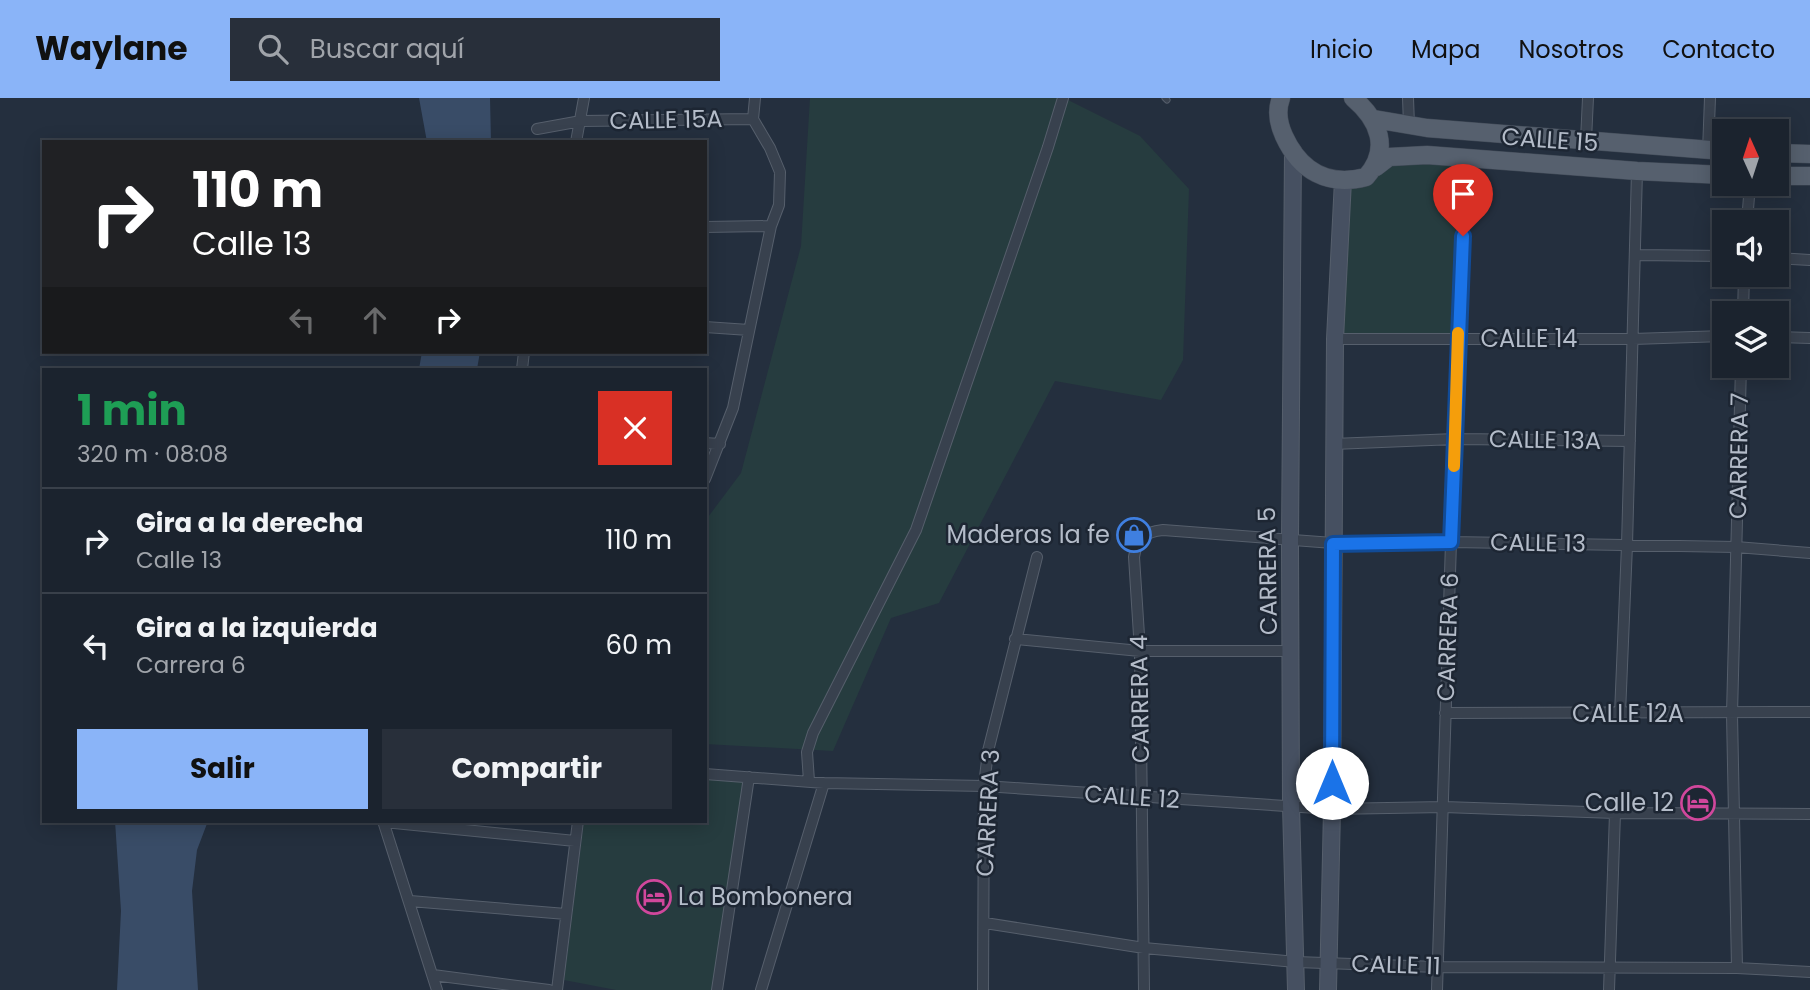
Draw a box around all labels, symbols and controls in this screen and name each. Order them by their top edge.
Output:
search box [230,18,720,81]
text: Waylane [35,25,188,72]
icon: search [254,30,292,68]
text: Buscar aquí [310,31,464,67]
text: Inicio [1310,33,1373,66]
text: Mapa [1411,33,1480,66]
text: Nosotros [1518,33,1624,66]
text: Contacto [1662,33,1775,66]
street label: CALLE 15A [609,102,723,137]
north arrow [1712,119,1788,196]
map controls [1712,119,1789,378]
street label: CALLE 15 [1501,120,1600,159]
text: 110 m [192,156,323,224]
pin [1433,164,1493,236]
icon: right [77,168,168,259]
icon: arrive [1444,175,1482,213]
button: sound [1712,210,1789,287]
text: Calle 13 [192,221,312,266]
icon: left [283,301,321,339]
icon: ahead [356,301,394,339]
icon: right [429,301,467,339]
button: layers [1712,301,1789,378]
street label: CALLE 14 [1481,322,1577,355]
text: 1 min [77,381,187,440]
button: close [598,391,672,465]
street label: CARRERA 7 [1721,392,1756,520]
street label: CALLE 13A [1489,422,1601,457]
text: 320 m · 08:08 [77,438,228,470]
text: Gira a la derecha [136,505,364,541]
street label: CARRERA 5 [1250,507,1285,636]
shop icon: Maderas la fe [1115,516,1153,554]
place label: Maderas la fe [947,518,1110,551]
icon: right [77,522,115,560]
text: 110 m [605,522,672,558]
street label: CALLE 13 [1490,525,1586,560]
text: Calle 13 [136,544,222,576]
street label: CARRERA 6 [1429,572,1466,702]
text: Gira a la izquierda [136,610,378,646]
icon: left [77,627,115,665]
text: 60 m [605,627,672,663]
street label: CARRERA 4 [1122,634,1157,764]
text: Carrera 6 [136,649,246,681]
street label: CALLE 12A [1572,697,1684,730]
button: Salir [77,729,368,809]
button: Compartir [382,729,672,809]
position arrow [1295,746,1369,820]
street label: CARRERA 3 [968,748,1007,878]
street label: CALLE 12 [1083,777,1181,816]
hotel icon: Calle 12 [1679,784,1717,822]
place label: Calle 12 [1585,786,1674,819]
hotel icon: La Bombonera [635,878,673,916]
place label: La Bombonera [678,880,853,913]
street label: CALLE 11 [1351,946,1441,983]

